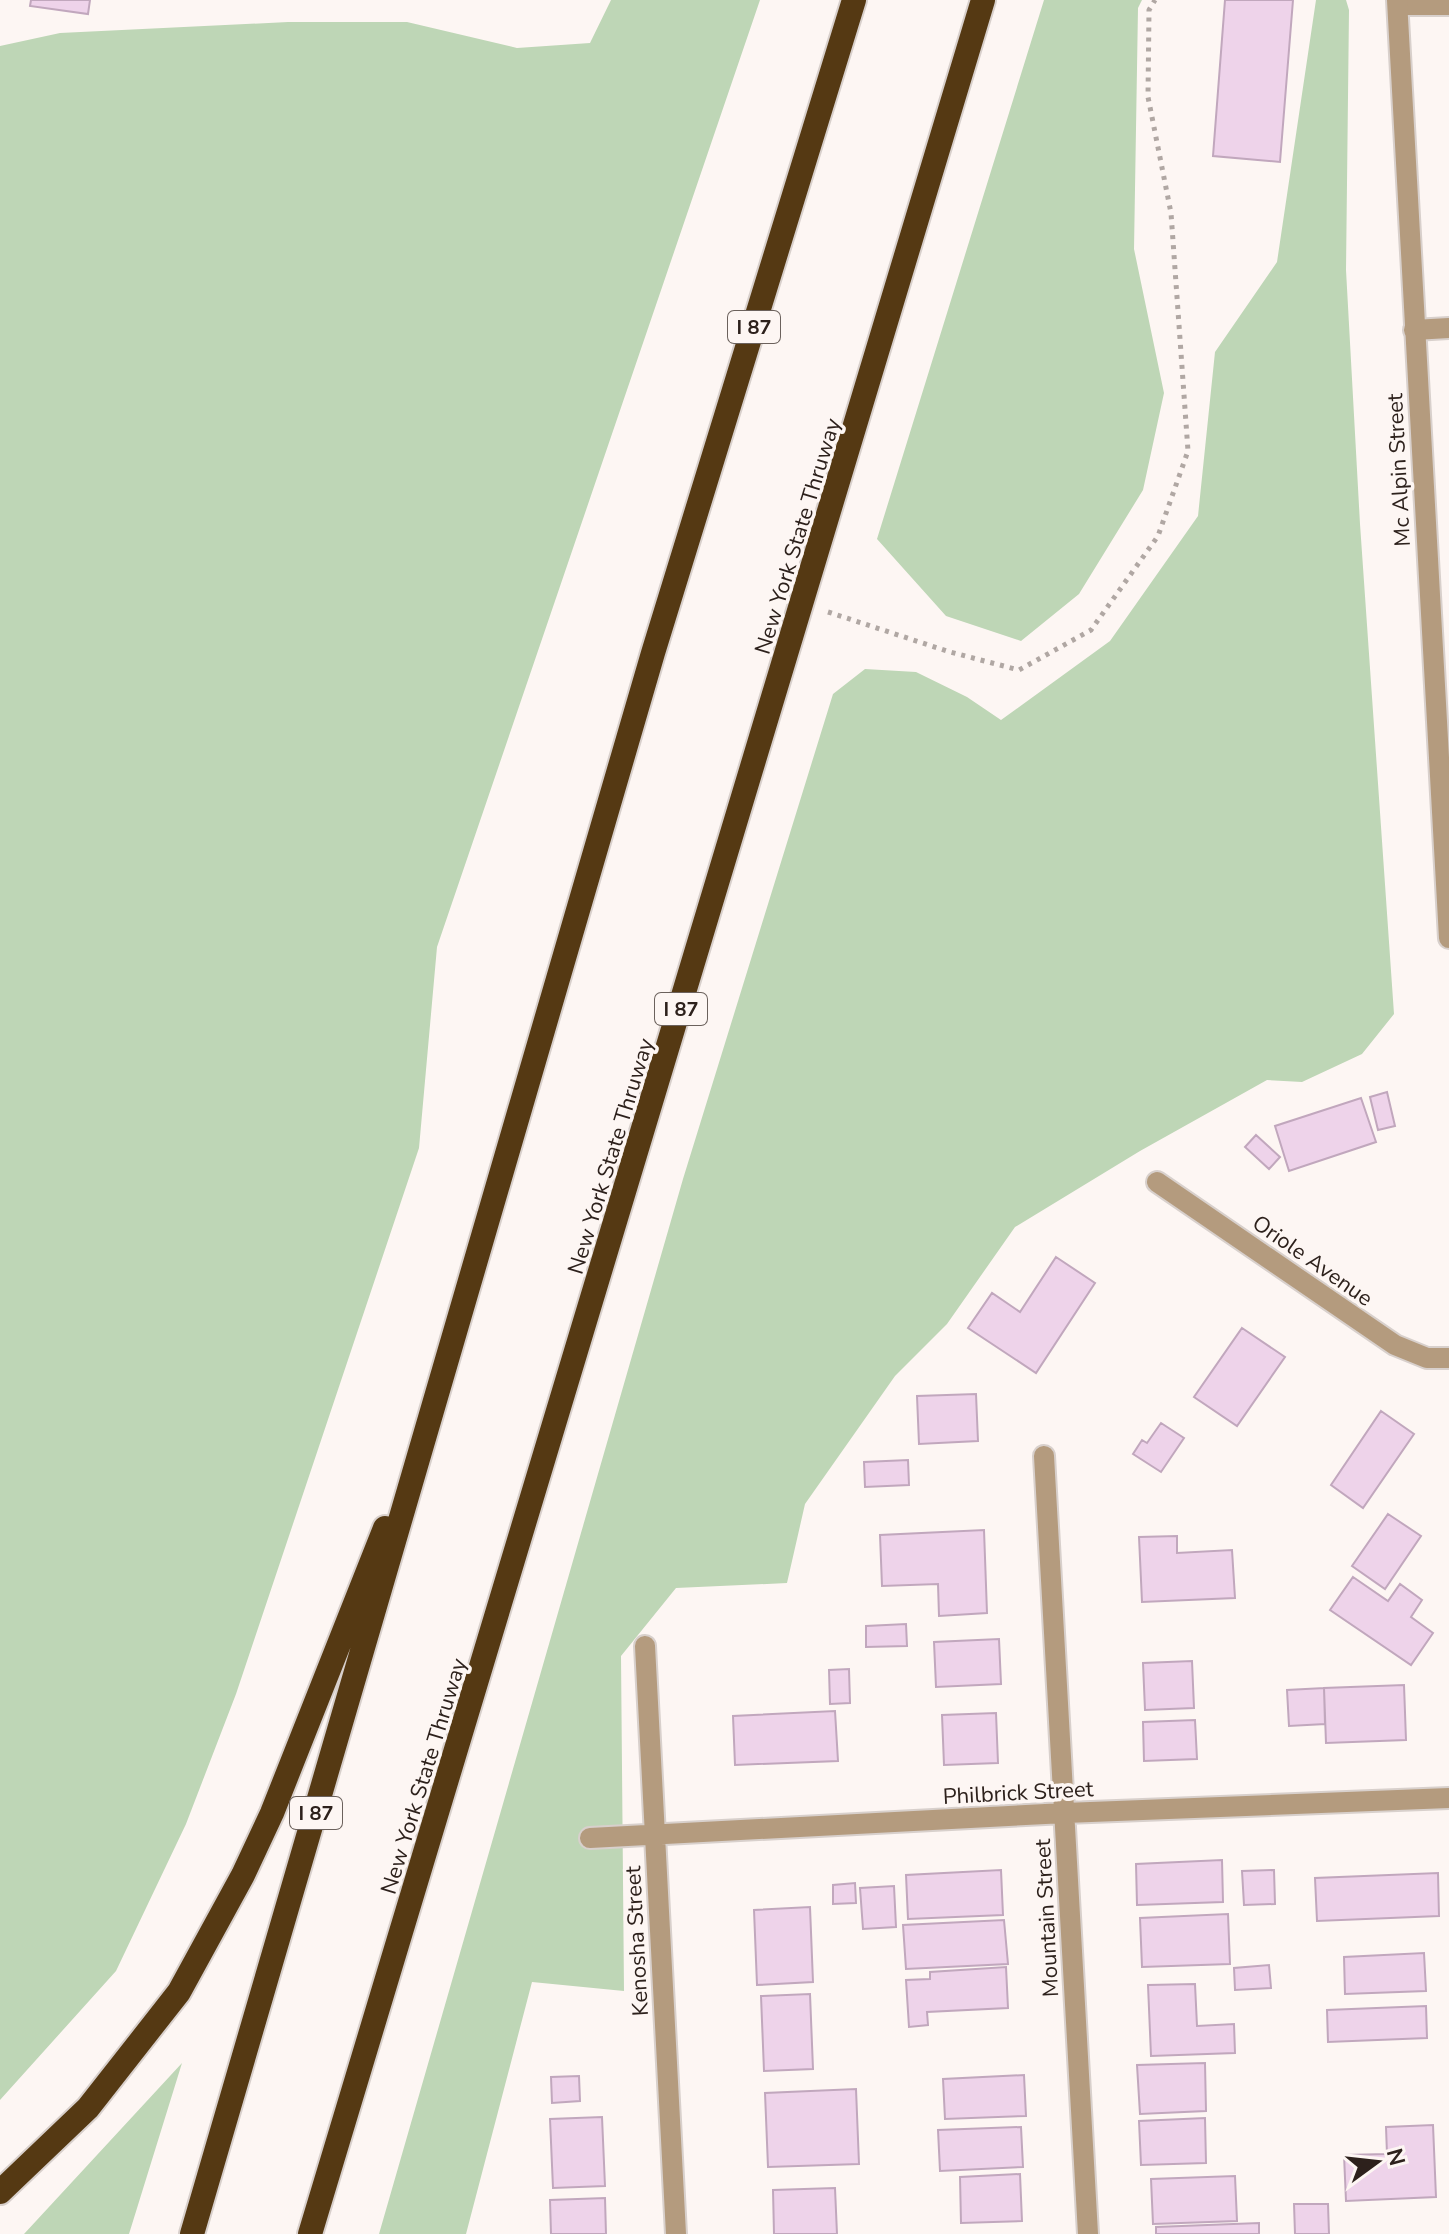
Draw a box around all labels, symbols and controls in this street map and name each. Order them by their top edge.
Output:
road number: I 87 [728,311,780,343]
street label: Mc Alpin Street [1380,392,1418,547]
street label: New York State Thruway [748,414,848,658]
road number: I 87 [655,993,707,1025]
street label: New York State Thruway [561,1034,661,1278]
street label: Oriole Avenue [1246,1208,1379,1313]
street label: New York State Thruway [374,1654,474,1898]
street label: Philbrick Street [942,1774,1094,1812]
road number: I 87 [290,1797,342,1829]
street label: Mountain Street [1028,1838,1066,1998]
street label: Kenosha Street [618,1865,656,2017]
north arrow [1337,2122,1417,2202]
text: N [1379,2145,1412,2169]

